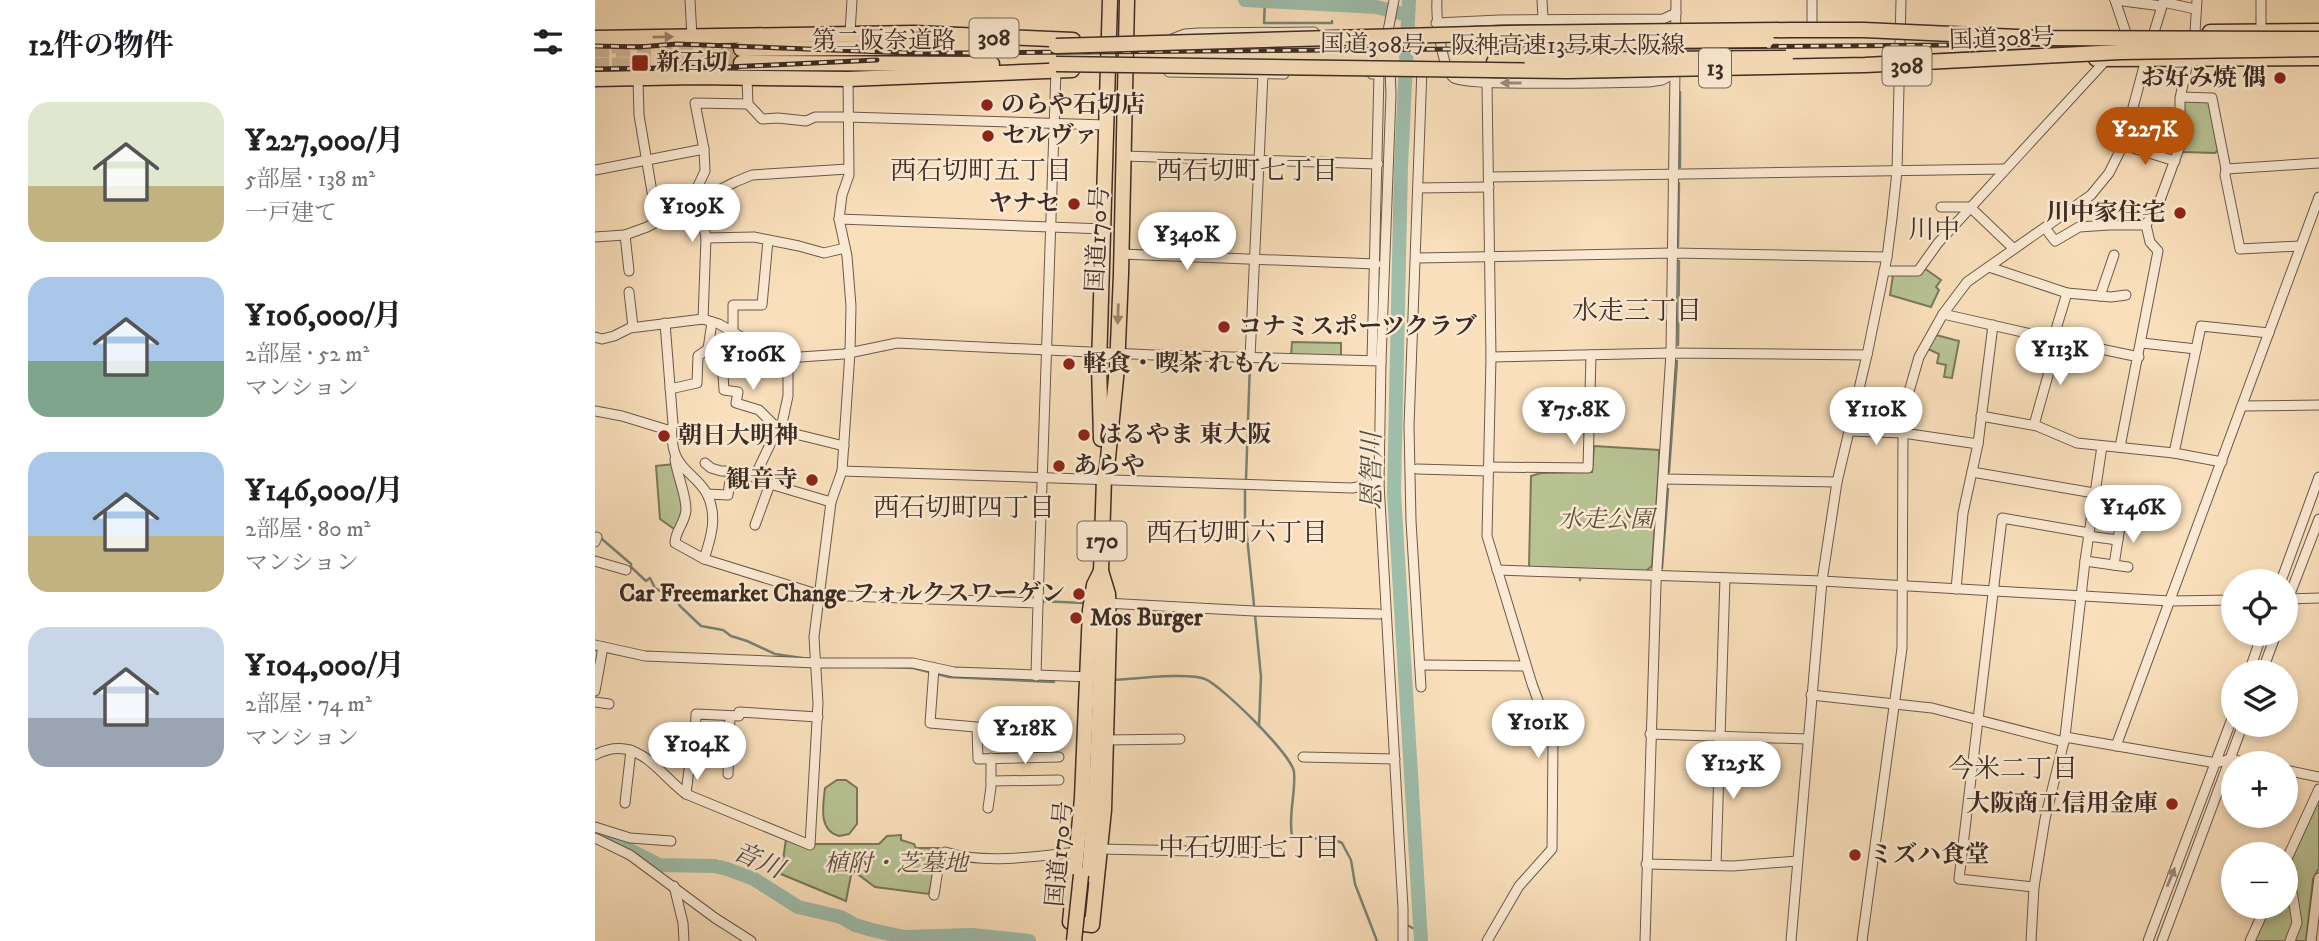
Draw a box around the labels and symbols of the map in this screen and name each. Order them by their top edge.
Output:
road number: 308 [969,19,1019,58]
street label: 国道308号 [1949,22,2055,56]
street label: 第二阪奈道路 [812,26,956,56]
street label: 国道308号 [1320,29,1426,61]
one-way arrow [652,31,674,43]
street label: 阪神高速13号東大阪線 [1451,31,1685,61]
road number: 308 [1883,46,1931,86]
place label: 新石切 [656,48,728,78]
road number: 13 [1699,48,1731,88]
marker: 新石切 [630,53,650,73]
place label: お好み焼 偶 [2141,63,2266,93]
marker: お好み焼 偶 [2272,70,2288,86]
one-way arrow [1500,77,1522,89]
place label: のらや石切店 [1001,90,1145,120]
marker: のらや石切店 [979,97,995,113]
pin: ¥227K [2096,108,2194,167]
place label: セルヴァ [1002,121,1098,151]
marker: セルヴァ [980,128,996,144]
district label: 西石切町五丁目 [890,155,1072,188]
district label: 西石切町七丁目 [1156,155,1338,188]
pin: ¥109K [643,184,741,244]
street label: 国道170号 [1080,185,1116,293]
place label: ヤナセ [988,189,1060,219]
marker: ヤナセ [1066,196,1082,212]
place label: 川中家住宅 [2046,198,2166,228]
marker: 川中家住宅 [2172,205,2188,221]
pin: ¥340K [1138,212,1236,272]
district label: 川中 [1908,214,1960,247]
district label: 水走三丁目 [1572,295,1702,328]
one-way arrow [1112,303,1123,325]
place label: コナミスポーツクラブ [1238,312,1477,342]
marker: コナミスポーツクラブ [1216,319,1232,335]
pin: ¥113K [2011,328,2109,387]
pin: ¥106K [704,332,802,392]
place label: 軽食・喫茶 れもん [1083,349,1280,379]
marker: 軽食・喫茶 れもん [1061,356,1077,372]
pin: ¥75.8K [1517,388,1631,447]
pin: ¥110K [1827,388,1925,447]
place label: はるやま 東大阪 [1098,420,1271,450]
place label: 朝日大明神 [678,421,798,451]
marker: はるやま 東大阪 [1076,427,1092,443]
marker: 朝日大明神 [656,428,672,444]
water label: 恩智川 [1356,429,1389,510]
place label: あらや [1073,451,1145,481]
marker: あらや [1051,458,1067,474]
place label: 観音寺 [726,465,798,495]
marker: 観音寺 [804,472,820,488]
pin: ¥146K [2084,486,2182,545]
district label: 西石切町四丁目 [873,492,1055,525]
park label: 水走公園 [1558,505,1658,535]
district label: 西石切町六丁目 [1146,517,1328,550]
road number: 170 [1077,522,1127,561]
place label: Car Freemarket Change フォルクスワーゲン [619,579,1065,609]
marker: Car Freemarket Change フォルクスワーゲン [1071,586,1087,602]
place label: Mos Burger [1090,603,1204,633]
marker: Mos Burger [1068,610,1084,626]
pin: ¥101K [1489,700,1587,760]
pin: ¥218K [976,706,1074,766]
pin: ¥104K [648,722,746,782]
pin: ¥125K [1684,742,1782,801]
district label: 今米二丁目 [1948,753,2078,786]
place label: 大阪商工信用金庫 [1966,789,2158,819]
marker: 大阪商工信用金庫 [2164,796,2180,812]
street label: 国道170号 [1040,800,1080,908]
district label: 中石切町七丁目 [1158,832,1340,865]
water label: 音川 [728,835,791,888]
place label: ミズハ食堂 [1869,840,1989,870]
marker: ミズハ食堂 [1847,847,1863,863]
park label: 植附・芝墓地 [824,849,971,879]
one-way arrow [2166,866,2177,887]

